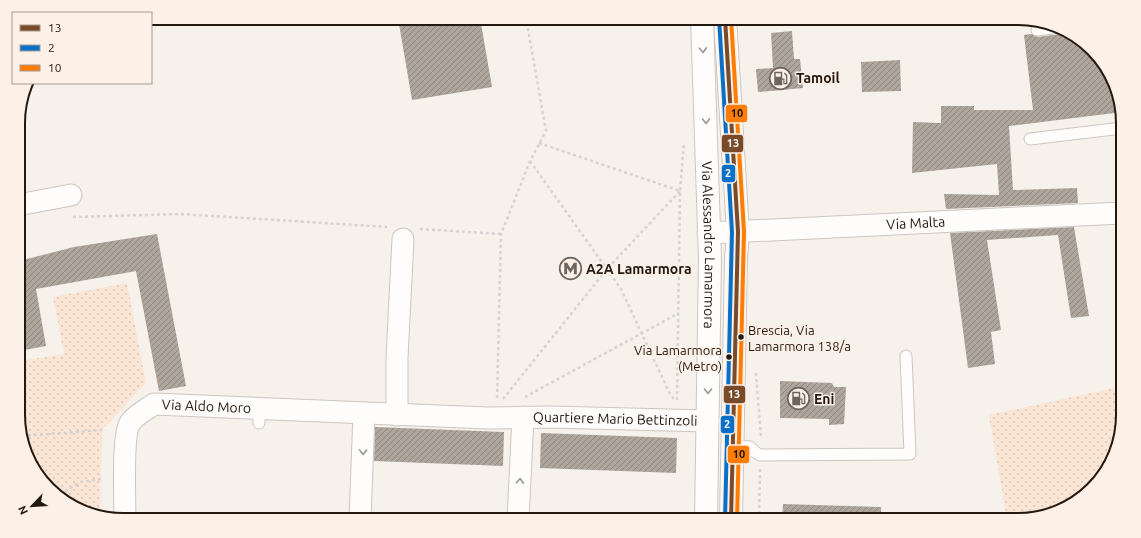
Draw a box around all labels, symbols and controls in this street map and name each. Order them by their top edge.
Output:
legend [12,12,152,84]
text: 13 [48,21,62,34]
text: 2 [48,41,55,54]
one-way arrow [699,47,708,53]
text: 10 [48,61,62,74]
fuel station icon: Tamoil [768,65,794,91]
place label: Tamoil [796,70,840,86]
line badge: 10 [725,104,748,123]
text: 10 [731,107,743,119]
one-way arrow [701,118,710,124]
line badge: 13 [721,134,744,153]
text: 13 [727,137,739,149]
street label: Via Alessandro Lamarmora [699,161,718,329]
line badge: 2 [721,164,736,183]
text: 2 [725,167,731,179]
street label: Via Malta [886,214,946,232]
metro station icon: A2A Lamarmora [558,256,584,282]
place label: A2A Lamarmora [586,261,692,277]
place label: Brescia, Via Lamarmora 138/a [748,323,851,353]
marker: Brescia, Via Lamarmora 138/a [736,332,746,342]
place label: Via Lamarmora (Metro) [634,343,722,374]
marker: Via Lamarmora (Metro) [724,352,734,362]
line badge: 13 [723,385,746,404]
fuel station icon: Eni [785,386,811,412]
one-way arrow [704,388,712,394]
text: 13 [728,388,740,400]
place label: Eni [814,391,835,407]
street label: Via Aldo Moro [161,396,252,416]
street label: Quartiere Mario Bettinzoli [533,409,698,429]
line badge: 2 [720,415,735,434]
text: 2 [724,418,730,430]
line badge: 10 [727,445,750,464]
text: 10 [733,448,745,460]
one-way arrow [358,449,367,455]
one-way arrow [515,478,524,484]
north arrow [12,486,52,526]
text: N [16,504,30,516]

